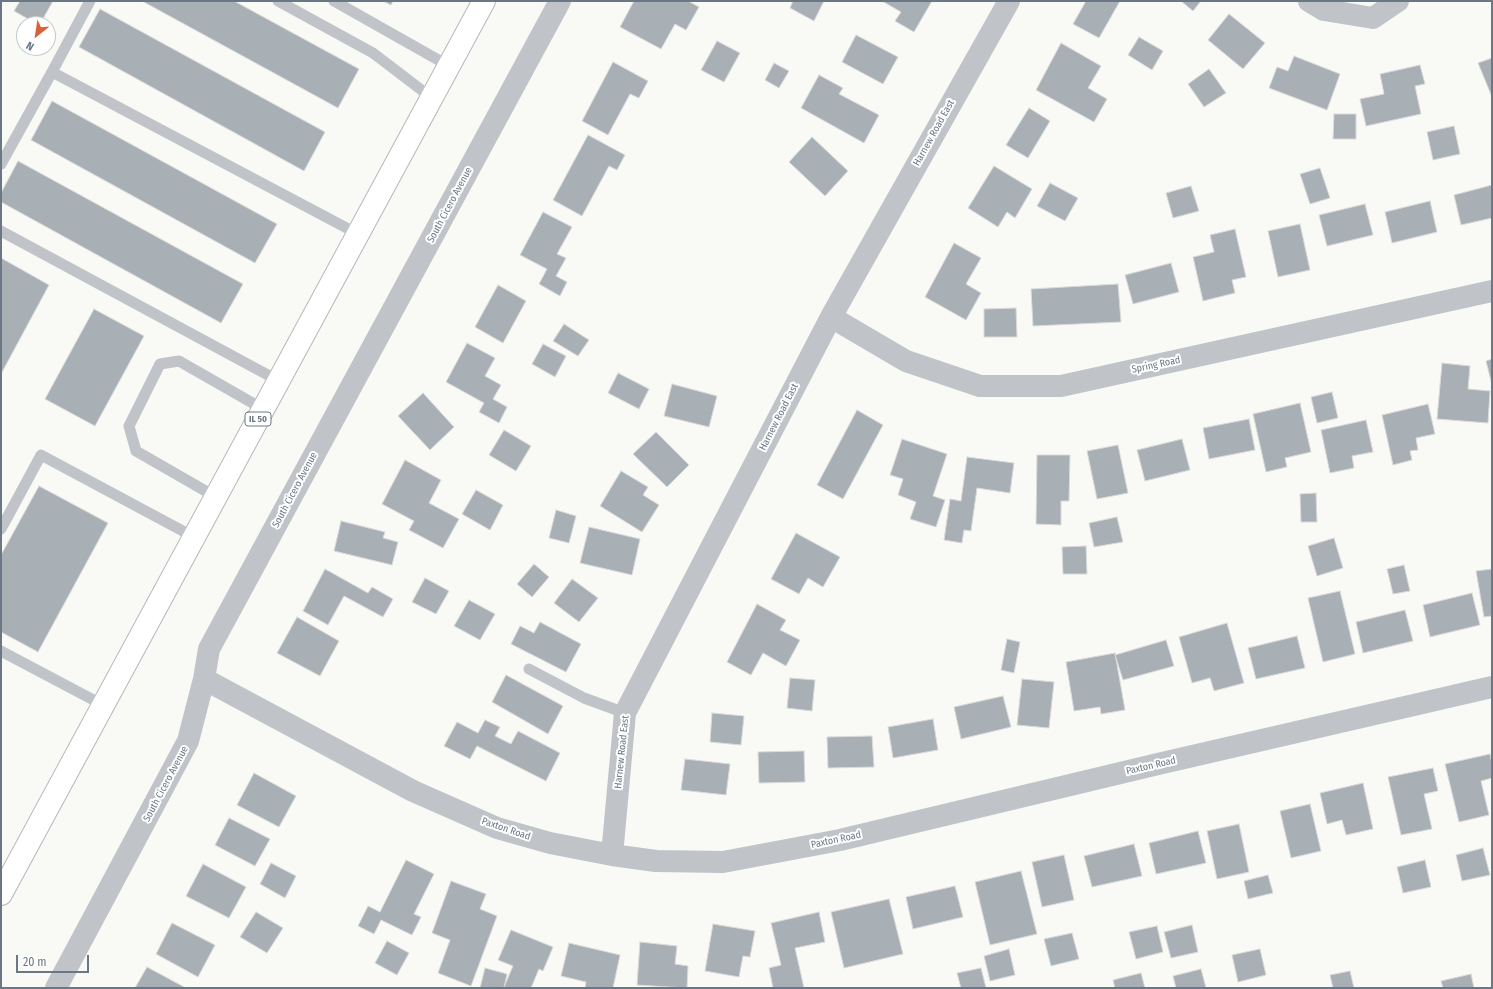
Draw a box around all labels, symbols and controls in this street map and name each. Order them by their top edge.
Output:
north arrow [16,16,56,56]
text: N [24,39,36,53]
street label: Harnew Road East [911,98,957,168]
street label: South Cicero Avenue [425,165,475,245]
street label: Spring Road [1131,354,1181,376]
street label: Harnew Road East [757,381,801,453]
road number: IL 50 [245,412,271,426]
street label: South Cicero Avenue [270,450,320,530]
street label: Harnew Road East [612,715,632,789]
street label: South Cicero Avenue [141,744,191,824]
street label: Paxton Road [1125,754,1177,778]
street label: Paxton Road [480,815,532,843]
street label: Paxton Road [810,829,862,851]
scale bar [18,947,91,973]
text: 20 m [23,955,47,969]

